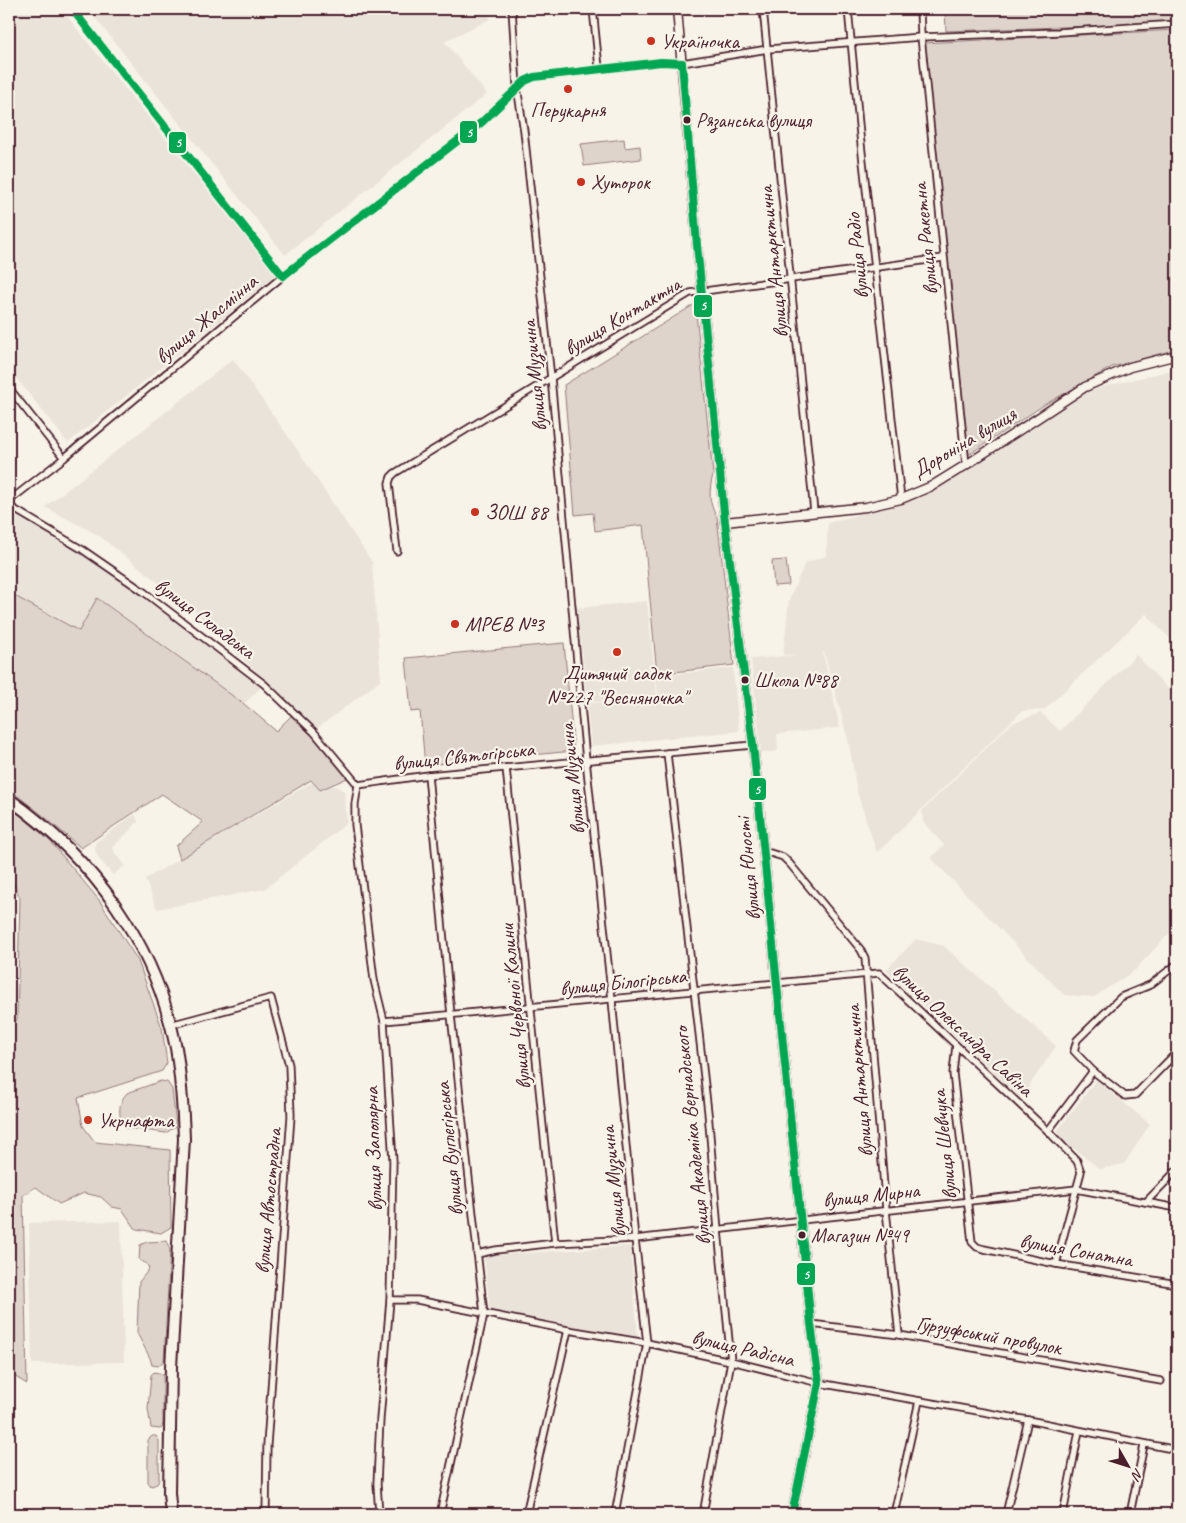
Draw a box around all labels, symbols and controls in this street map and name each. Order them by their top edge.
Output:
place label: Україночка [661,28,740,54]
marker: Україночка [645,35,657,47]
marker: Перукарня [562,83,574,95]
place label: Перукарня [530,97,607,123]
place label: Рязанська вулиця [696,108,813,134]
marker: Рязанська вулиця [682,115,692,125]
line badge: 5 [459,120,478,144]
text: 5 [466,124,474,141]
line badge: 5 [168,131,187,154]
text: 5 [175,134,183,151]
place label: Хуторок [591,169,651,195]
marker: Хуторок [575,176,587,188]
street label: вулиця Ракетна [906,179,944,296]
street label: вулиця Антарктична [752,182,794,339]
street label: вулиця Радіо [839,210,874,300]
street label: вулиця Жасмінна [149,267,264,369]
street label: вулиця Контактна [559,270,687,361]
line badge: 5 [693,294,713,318]
text: 5 [700,297,708,314]
street label: вулиця Музична [515,317,554,433]
street label: Дороніна вулиця [907,400,1022,483]
place label: ЗОШ 88 [485,499,550,525]
marker: ЗОШ 88 [469,506,481,518]
street label: вулиця Складська [150,572,262,665]
place label: МРЕВ №3 [465,611,545,637]
marker: МРЕВ №3 [449,618,461,630]
marker: Дитячий садок №227 "Весняночка" [611,646,623,658]
place label: Дитячий садок №227 "Весняночка" [547,660,691,710]
place label: Школа №88 [754,668,839,693]
marker: Школа №88 [740,675,750,685]
street label: вулиця Музична [553,720,592,836]
street label: вулиця Святогірська [392,735,538,776]
line badge: 5 [748,777,767,801]
text: 5 [754,781,762,798]
street label: вулиця Юності [729,813,766,922]
street label: вулиця Червоної Калини [493,921,537,1091]
street label: вулиця Олександра Савіна [887,958,1040,1103]
street label: вулиця Білогірська [558,962,689,1002]
street label: вулиця Антарктична [839,1001,879,1158]
street label: вулиця Академіка Вернадського [667,1023,716,1247]
street label: вулиця Вуглегірська [429,1079,469,1217]
street label: вулиця Заполярна [358,1084,388,1212]
street label: вулиця Шевчука [925,1086,963,1201]
place label: Укрнафта [98,1107,175,1133]
marker: Укрнафта [82,1114,94,1126]
street label: вулиця Музична [594,1123,633,1239]
street label: вулиця Автострадна [249,1125,288,1275]
street label: вулиця Мирна [821,1177,922,1213]
place label: Магазин №49 [811,1223,911,1248]
street label: вулиця Сонатна [1018,1227,1137,1273]
marker: Магазин №49 [797,1230,807,1240]
line badge: 5 [796,1262,816,1286]
text: 5 [803,1266,811,1283]
street label: Гурзуфський провулок [915,1309,1066,1361]
street label: вулиця Радісна [689,1324,798,1373]
north arrow [1104,1440,1154,1490]
text: N [1127,1465,1147,1484]

